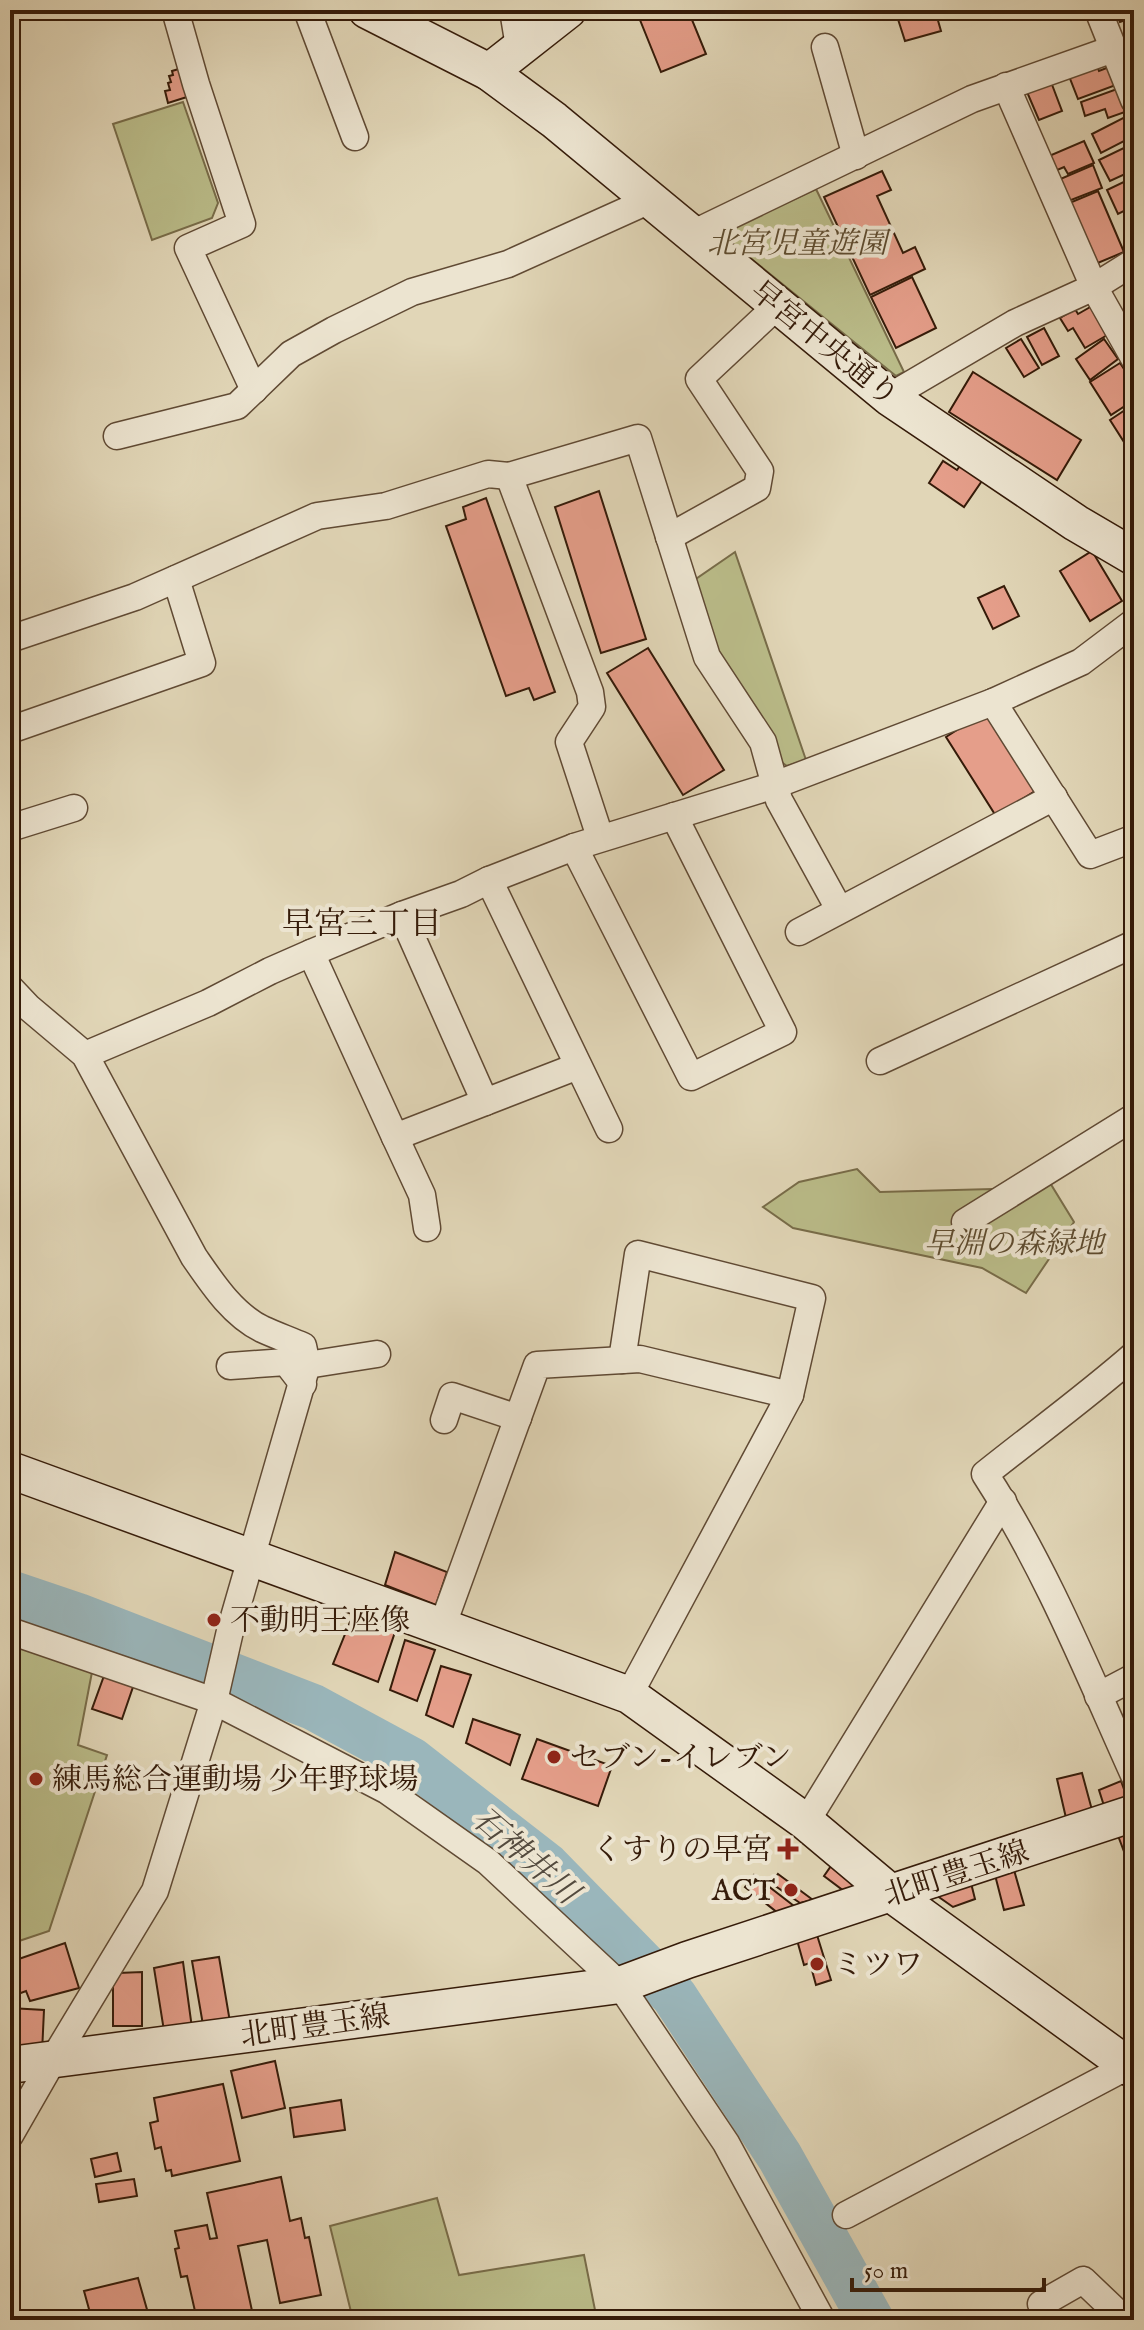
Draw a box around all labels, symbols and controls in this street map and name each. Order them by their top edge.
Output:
park label: 北宮児童遊園 [707,226,892,264]
street label: 早宮中央通り [742,273,906,416]
district label: 早宮三丁目 [282,905,442,946]
park label: 早淵の森緑地 [924,1226,1107,1264]
place label: 不動明王座像 [230,1603,410,1641]
marker: 不動明王座像 [205,1611,223,1629]
place label: セブン-イレブン [570,1740,792,1778]
marker: セブン-イレブン [545,1748,563,1766]
place label: 練馬総合運動場 少年野球場 [52,1762,419,1800]
marker: 練馬総合運動場 少年野球場 [27,1770,45,1788]
water label: 石神井川 [463,1799,588,1916]
place label: くすりの早宮 [592,1832,772,1870]
street label: 北町豊玉線 [879,1834,1034,1916]
marker: くすりの早宮 [779,1840,797,1858]
place label: ACT [711,1873,775,1911]
marker: ACT [782,1881,800,1899]
place label: ミツワ [833,1947,923,1985]
marker: ミツワ [808,1955,826,1973]
street label: 北町豊玉線 [238,1998,392,2056]
scale bar [852,2242,1044,2292]
text: 50 m [864,2256,908,2287]

